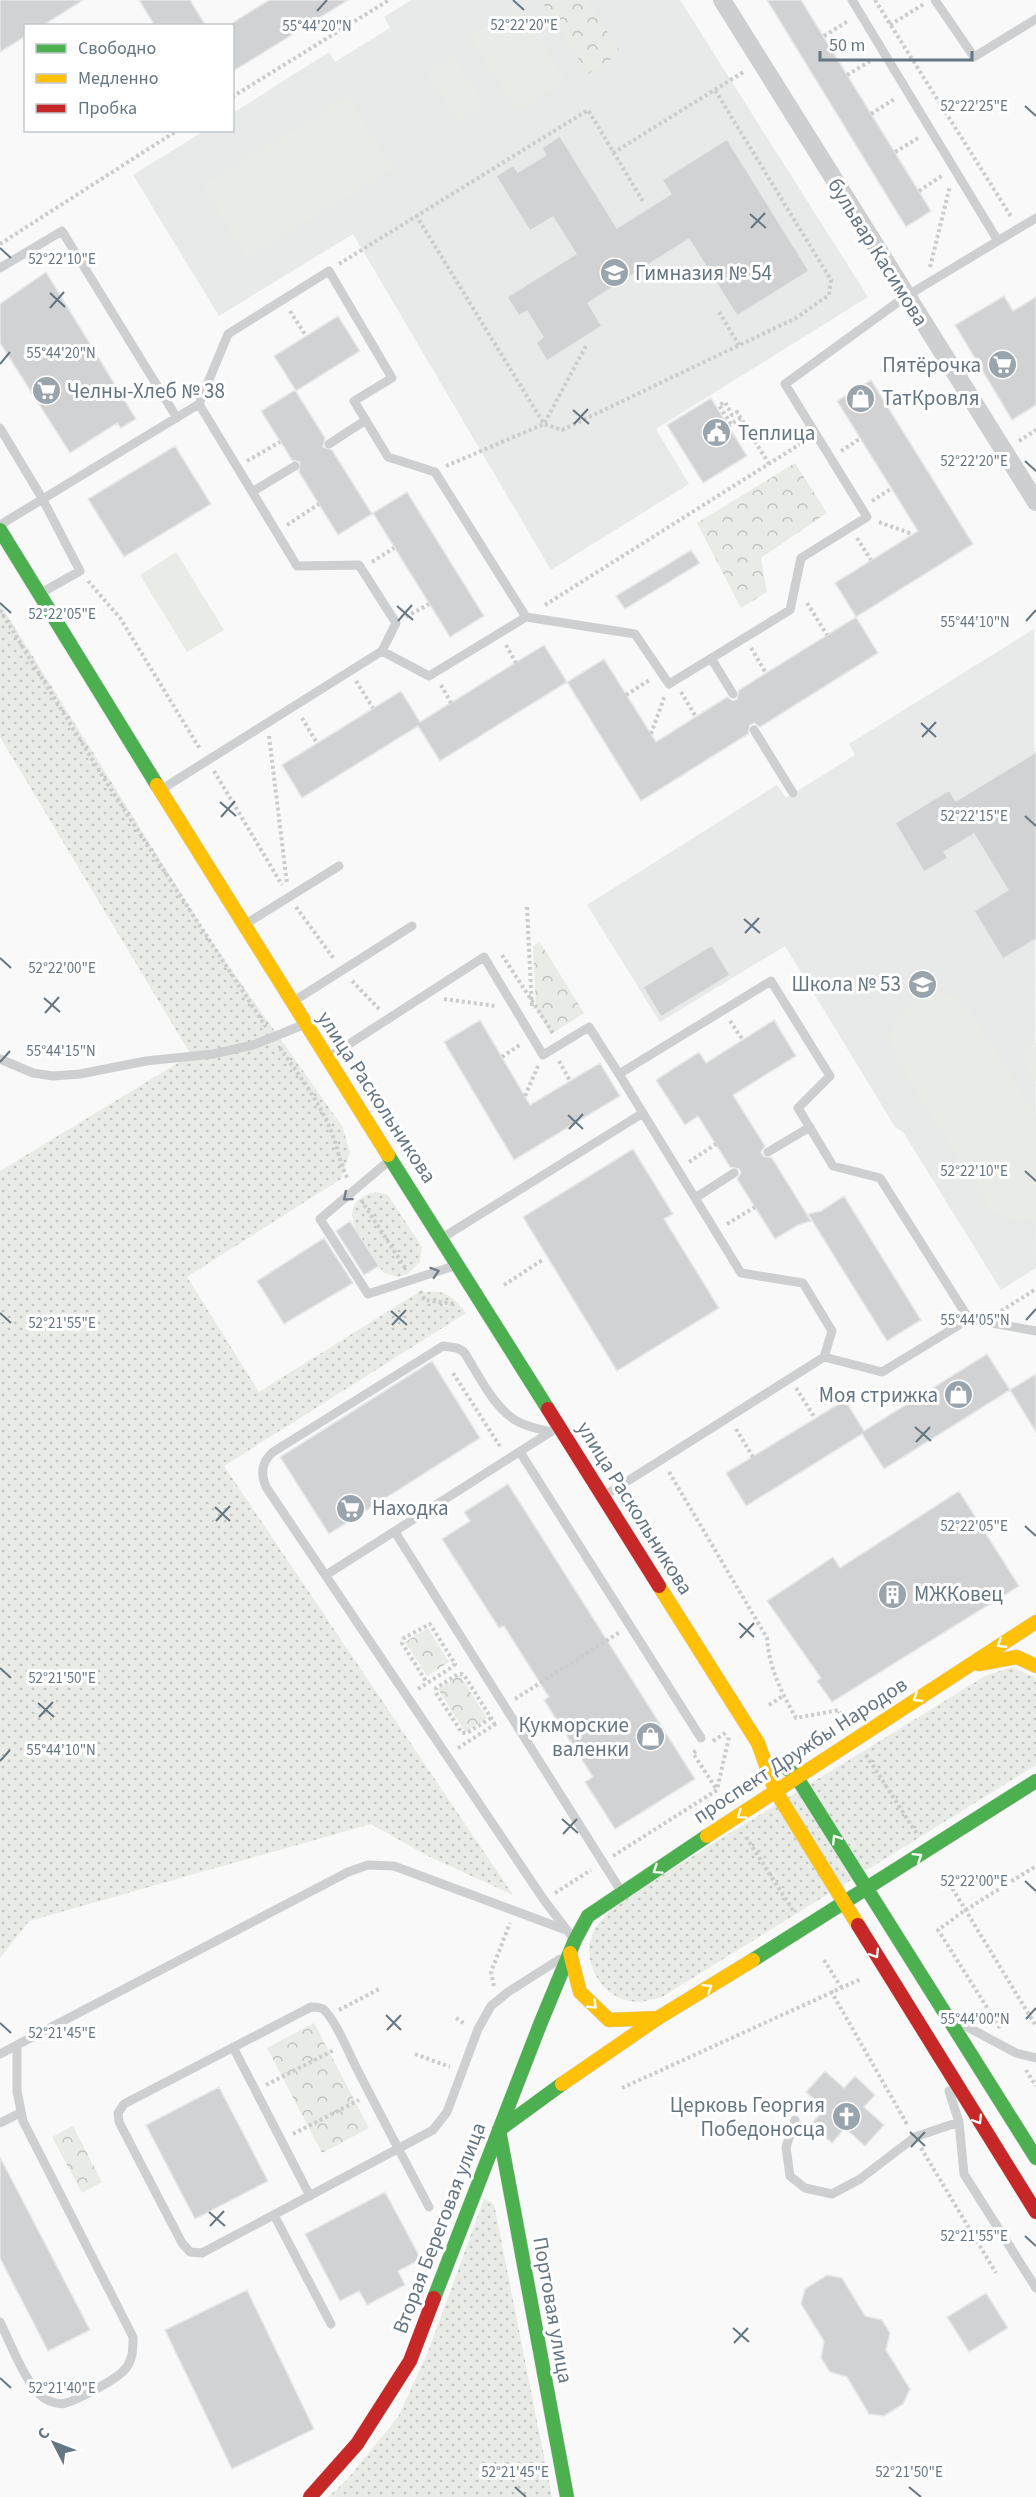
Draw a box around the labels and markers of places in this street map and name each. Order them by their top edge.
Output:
school or university icon: Гимназия № 54 [598,257,630,289]
place label: Гимназия № 54 [635,258,772,288]
supermarket icon: Пятёрочка [986,349,1018,381]
place label: Пятёрочка [882,350,981,380]
supermarket icon: Челны-Хлеб № 38 [30,375,62,407]
place label: Челны-Хлеб № 38 [67,376,225,406]
shop icon: ТатКровля [845,382,877,414]
place label: ТатКровля [882,383,980,413]
public building icon: Теплица [701,417,733,449]
place label: Теплица [738,418,815,448]
school or university icon: Школа № 53 [906,968,938,1000]
place label: Школа № 53 [791,969,901,999]
shop icon: Моя стрижка [943,1379,975,1411]
place label: Моя стрижка [819,1380,938,1410]
supermarket icon: Находка [335,1492,367,1524]
place label: Находка [372,1493,449,1523]
building icon: МЖКовец [877,1578,909,1610]
place label: МЖКовец [914,1579,1003,1609]
place label: Кукморские валенки [518,1710,629,1764]
shop icon: Кукморские валенки [634,1721,666,1753]
place label: Церковь Георгия Победоносца [670,2090,825,2144]
church icon: Церковь Георгия Победоносца [830,2101,862,2133]

